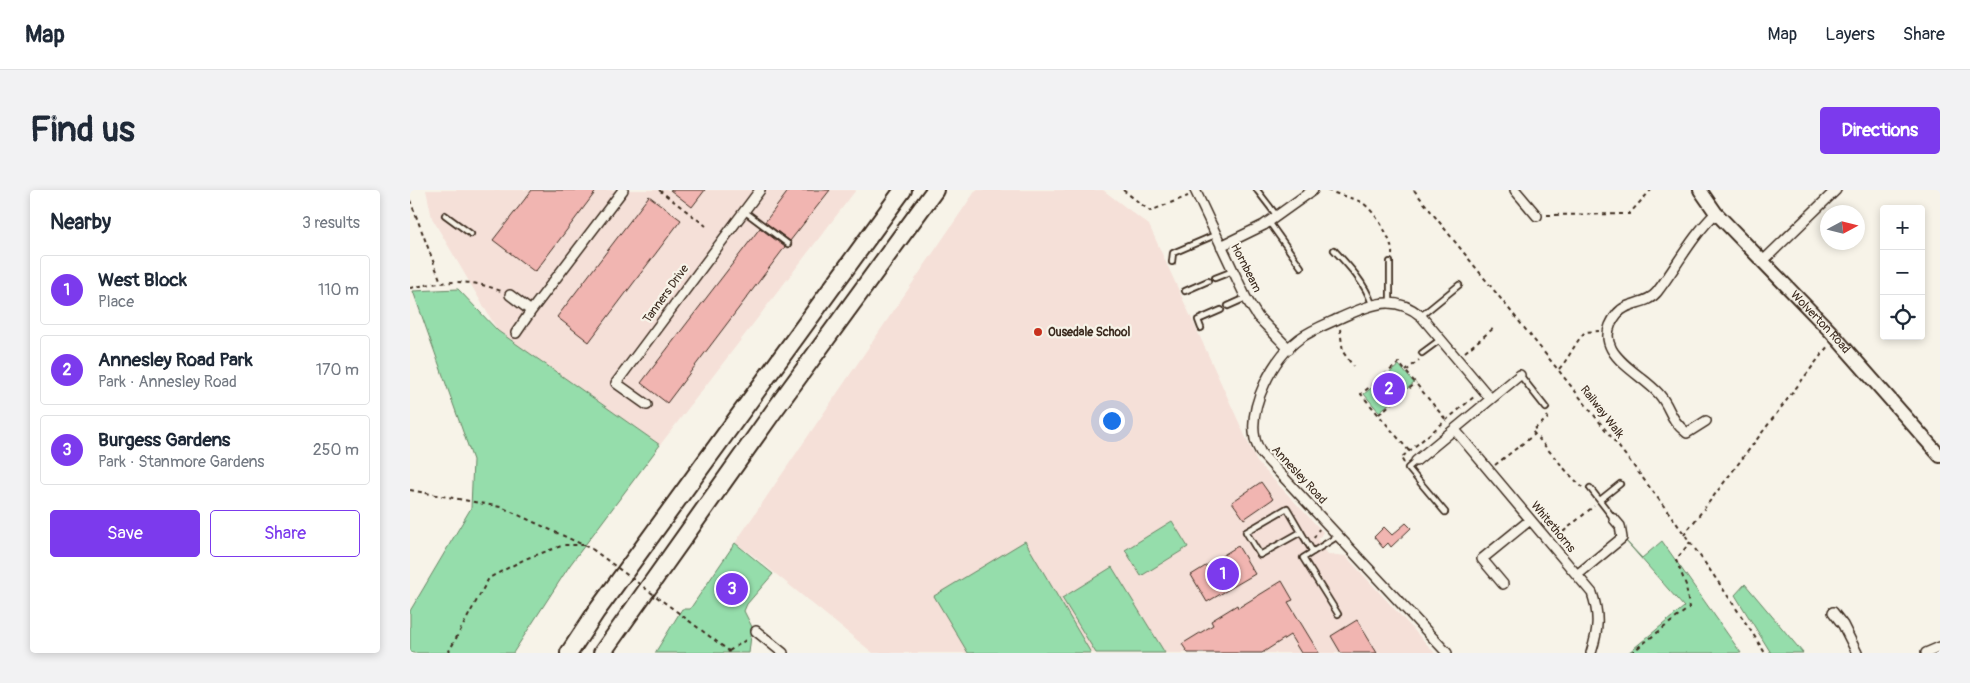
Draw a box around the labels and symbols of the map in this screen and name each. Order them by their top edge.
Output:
north arrow [1820,205,1865,250]
street label: Hornbeam [1227,241,1265,295]
street label: Tanners Drive [640,262,692,326]
street label: Wolverton Road [1787,287,1854,356]
place label: Ousedale School [1048,325,1130,340]
marker: Ousedale School [1032,326,1044,338]
pin: 2 [1373,370,1405,408]
street label: Railway Walk [1577,383,1627,441]
your location [1099,408,1125,434]
street label: Annesley Road [1268,443,1330,507]
street label: Whitethorns [1527,498,1579,556]
pin: 1 [1207,555,1239,593]
pin: 3 [716,570,748,608]

